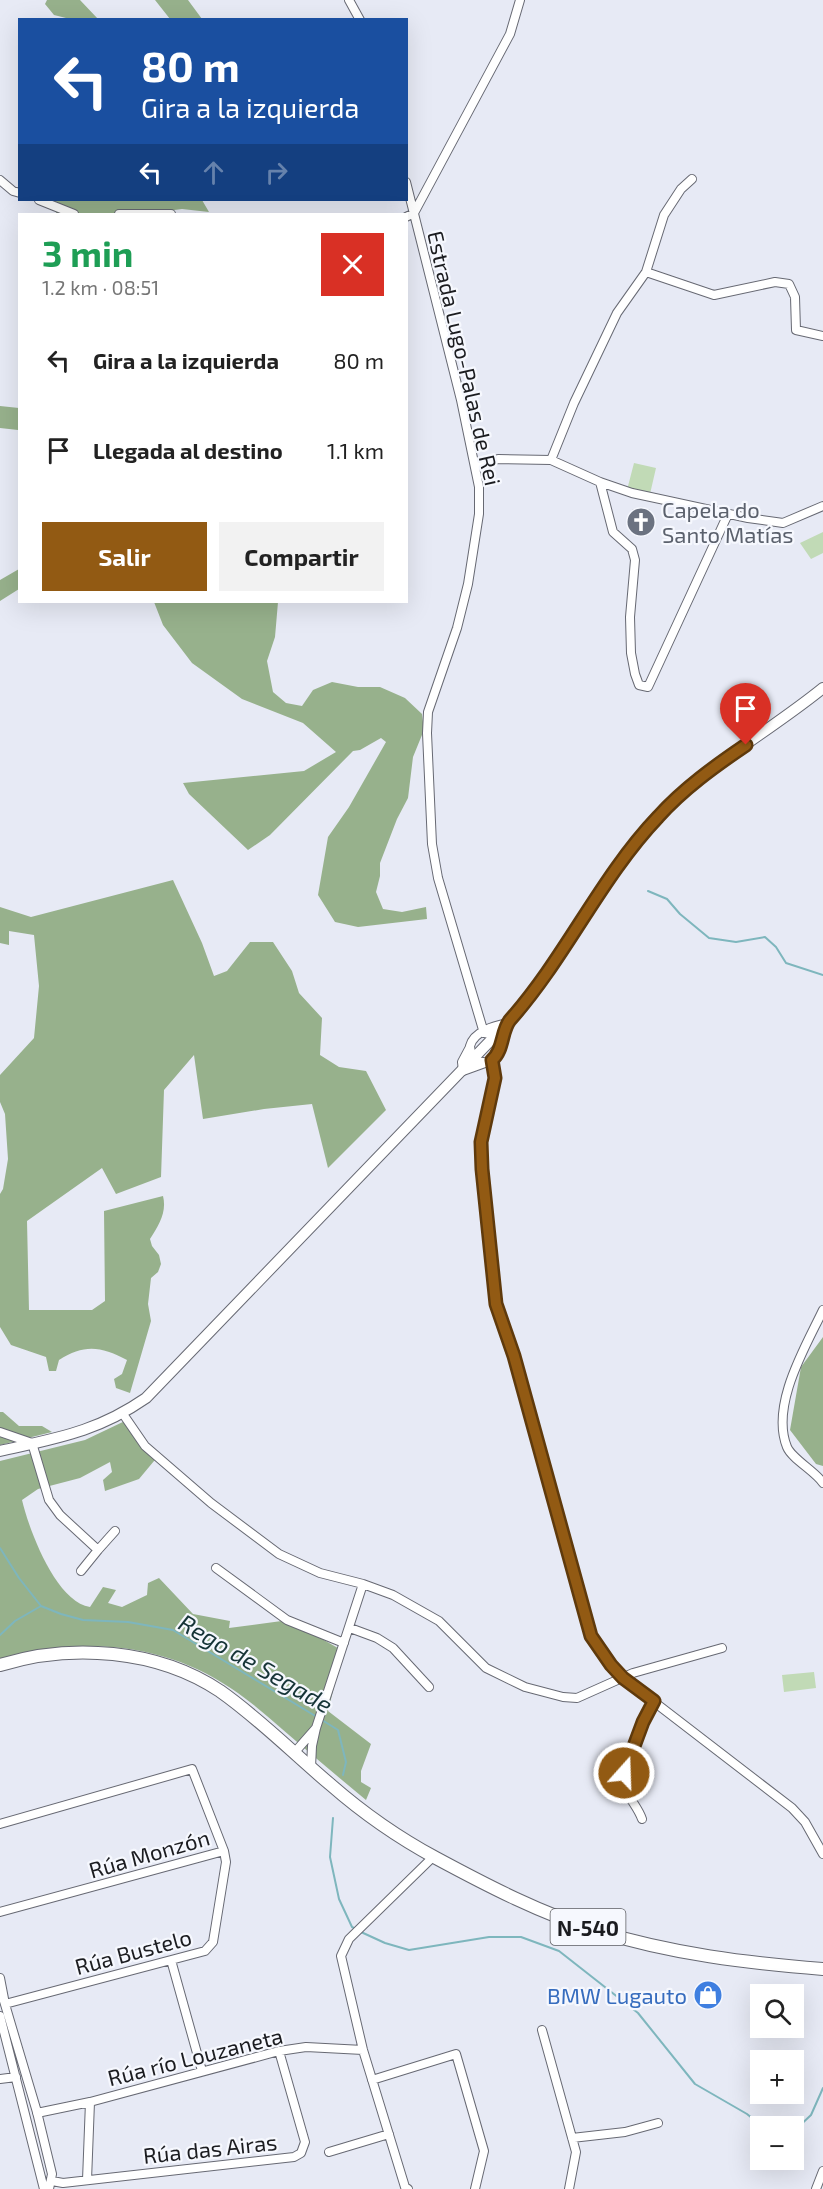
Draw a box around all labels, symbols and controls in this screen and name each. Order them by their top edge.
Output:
text: 80 m [141,40,240,90]
icon: left [42,42,120,120]
text: Gira a la izquierda [141,91,359,123]
icon: left [134,156,167,189]
icon: ahead [197,156,230,189]
icon: right [260,156,293,189]
street label: Estrada Lugo-Palas de Rei [423,228,507,488]
text: 3 min [42,231,133,274]
button: close [321,233,384,296]
text: 1.2 km · 08:51 [42,275,159,299]
icon: left [42,344,75,377]
text: Gira a la izquierda [93,347,279,373]
text: 80 m [333,347,384,373]
icon: arrive [42,434,75,467]
text: Llegada al destino [93,437,283,463]
text: 1.1 km [327,437,384,463]
place label: Capela do Santo Matías [662,496,793,547]
church icon: Capela do Santo Matías [625,506,657,538]
button: Salir [42,522,207,591]
button: Compartir [219,522,384,591]
pin [720,683,771,745]
icon: arrive [729,692,762,725]
water label: Rego de Segade [174,1607,338,1719]
position arrow [592,1741,656,1805]
street label: Rúa Monzón [86,1823,212,1883]
road number: N-540 [550,1909,626,1945]
street label: Rúa Bustelo [72,1923,194,1979]
shop icon: BMW Lugauto [692,1979,724,2011]
place label: BMW Lugauto [547,1982,687,2008]
map controls [750,1984,804,2170]
button: search [750,1984,804,2038]
street label: Rúa río Louzaneta [105,2022,285,2090]
button: + [750,2050,804,2104]
button: − [750,2116,804,2170]
street label: Rúa das Airas [142,2128,278,2168]

